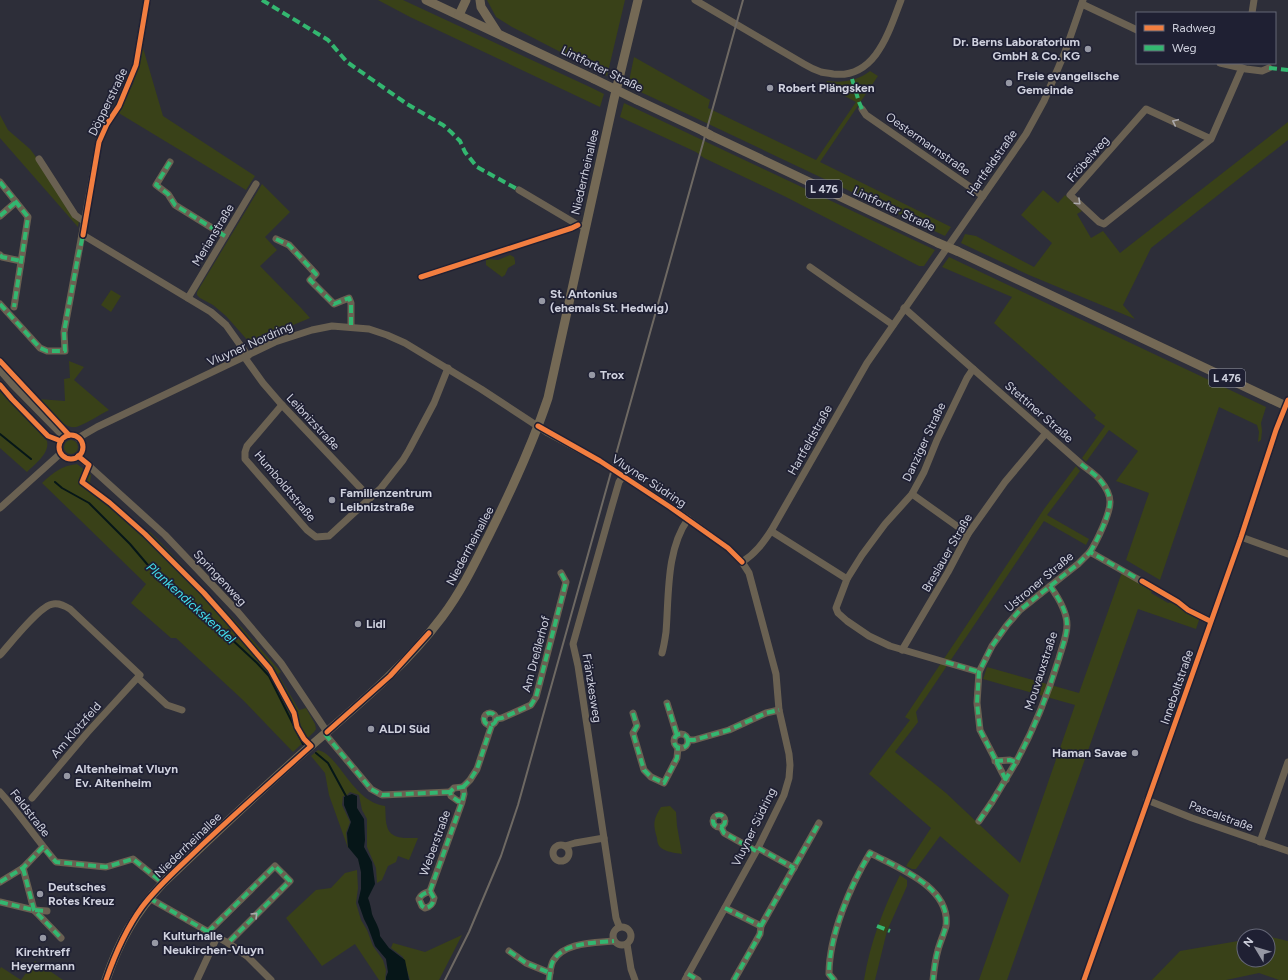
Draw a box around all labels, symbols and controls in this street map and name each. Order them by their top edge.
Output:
legend [1136,12,1276,64]
text: Radweg [1172,21,1216,35]
place label: Dr. Berns Laboratorium GmbH & Co. KG [953,35,1080,63]
text: Weg [1172,41,1197,55]
street label: Lintforter Straße [559,43,646,95]
marker: Dr. Berns Laboratorium GmbH & Co. KG [1083,44,1093,54]
street label: Döpperstraße [86,65,131,138]
place label: Freie evangelische Gemeinde [1017,69,1119,97]
marker: Freie evangelische Gemeinde [1004,78,1014,88]
place label: Robert Plängsken [778,81,875,95]
marker: Robert Plängsken [765,83,775,93]
street label: Oestermannstraße [883,110,973,179]
one-way arrow [1172,119,1180,127]
street label: Niederrheinallee [568,127,602,216]
street label: Hartfeldstraße [964,127,1020,199]
street label: Fröbelweg [1064,133,1112,185]
road number: L 476 [806,180,842,198]
street label: Lintforter Straße [851,184,938,234]
one-way arrow [1073,198,1081,205]
street label: Merianstraße [189,201,237,269]
place label: St. Antonius (ehemals St. Hedwig) [550,287,669,315]
marker: St. Antonius (ehemals St. Hedwig) [537,296,547,306]
street label: Vluyner Nordring [205,319,295,369]
place label: Trox [600,368,625,382]
road number: L 476 [1209,369,1245,387]
marker: Trox [587,370,597,380]
street label: Stettiner Straße [1002,379,1076,446]
street label: Leibnizstraße [283,391,343,453]
street label: Danziger Straße [900,400,949,484]
street label: Hartfeldstraße [785,402,835,477]
street label: Humboldtstraße [251,448,319,524]
street label: Vluyner Südring [609,452,689,510]
place label: Familienzentrum Leibnizstraße [340,486,432,514]
marker: Familienzentrum Leibnizstraße [327,495,337,505]
street label: Niederrheinallee [443,504,497,588]
street label: Breslauer Straße [919,511,975,595]
street label: Springenweg [191,547,249,609]
street label: Ustroner Straße [1002,549,1077,615]
water label: Plankendickskendel [144,559,239,647]
street label: Am Dreßlerhof [519,614,553,694]
place label: Lidl [366,617,386,631]
marker: Lidl [353,619,363,629]
street label: Mouvauxstraße [1022,629,1060,712]
street label: Inneboltstraße [1158,647,1196,726]
street label: Fränzkesweg [580,652,604,724]
street label: Am Klotzfeld [48,699,104,761]
place label: ALDI Süd [379,722,430,736]
marker: ALDI Süd [366,724,376,734]
place label: Haman Savae [1052,746,1127,760]
marker: Haman Savae [1130,748,1140,758]
place label: Altenheimat Vluyn Ev. Altenheim [75,762,178,790]
marker: Altenheimat Vluyn Ev. Altenheim [62,771,72,781]
street label: Vluyner Südring [729,785,779,869]
street label: Feldstraße [7,787,53,840]
street label: Pascalstraße [1187,798,1255,834]
street label: Weberstraße [417,808,454,878]
street label: Niederrheinallee [152,809,225,880]
place label: Deutsches Rotes Kreuz [48,880,114,908]
marker: Deutsches Rotes Kreuz [35,889,45,899]
one-way arrow [250,912,258,920]
north arrow [1236,928,1276,968]
place label: Kulturhalle Neukirchen-Vluyn [163,929,264,957]
marker: Kirchtreff Heyermann [38,933,48,943]
text: N [1241,935,1256,950]
marker: Kulturhalle Neukirchen-Vluyn [150,938,160,948]
place label: Kirchtreff Heyermann [11,945,75,973]

